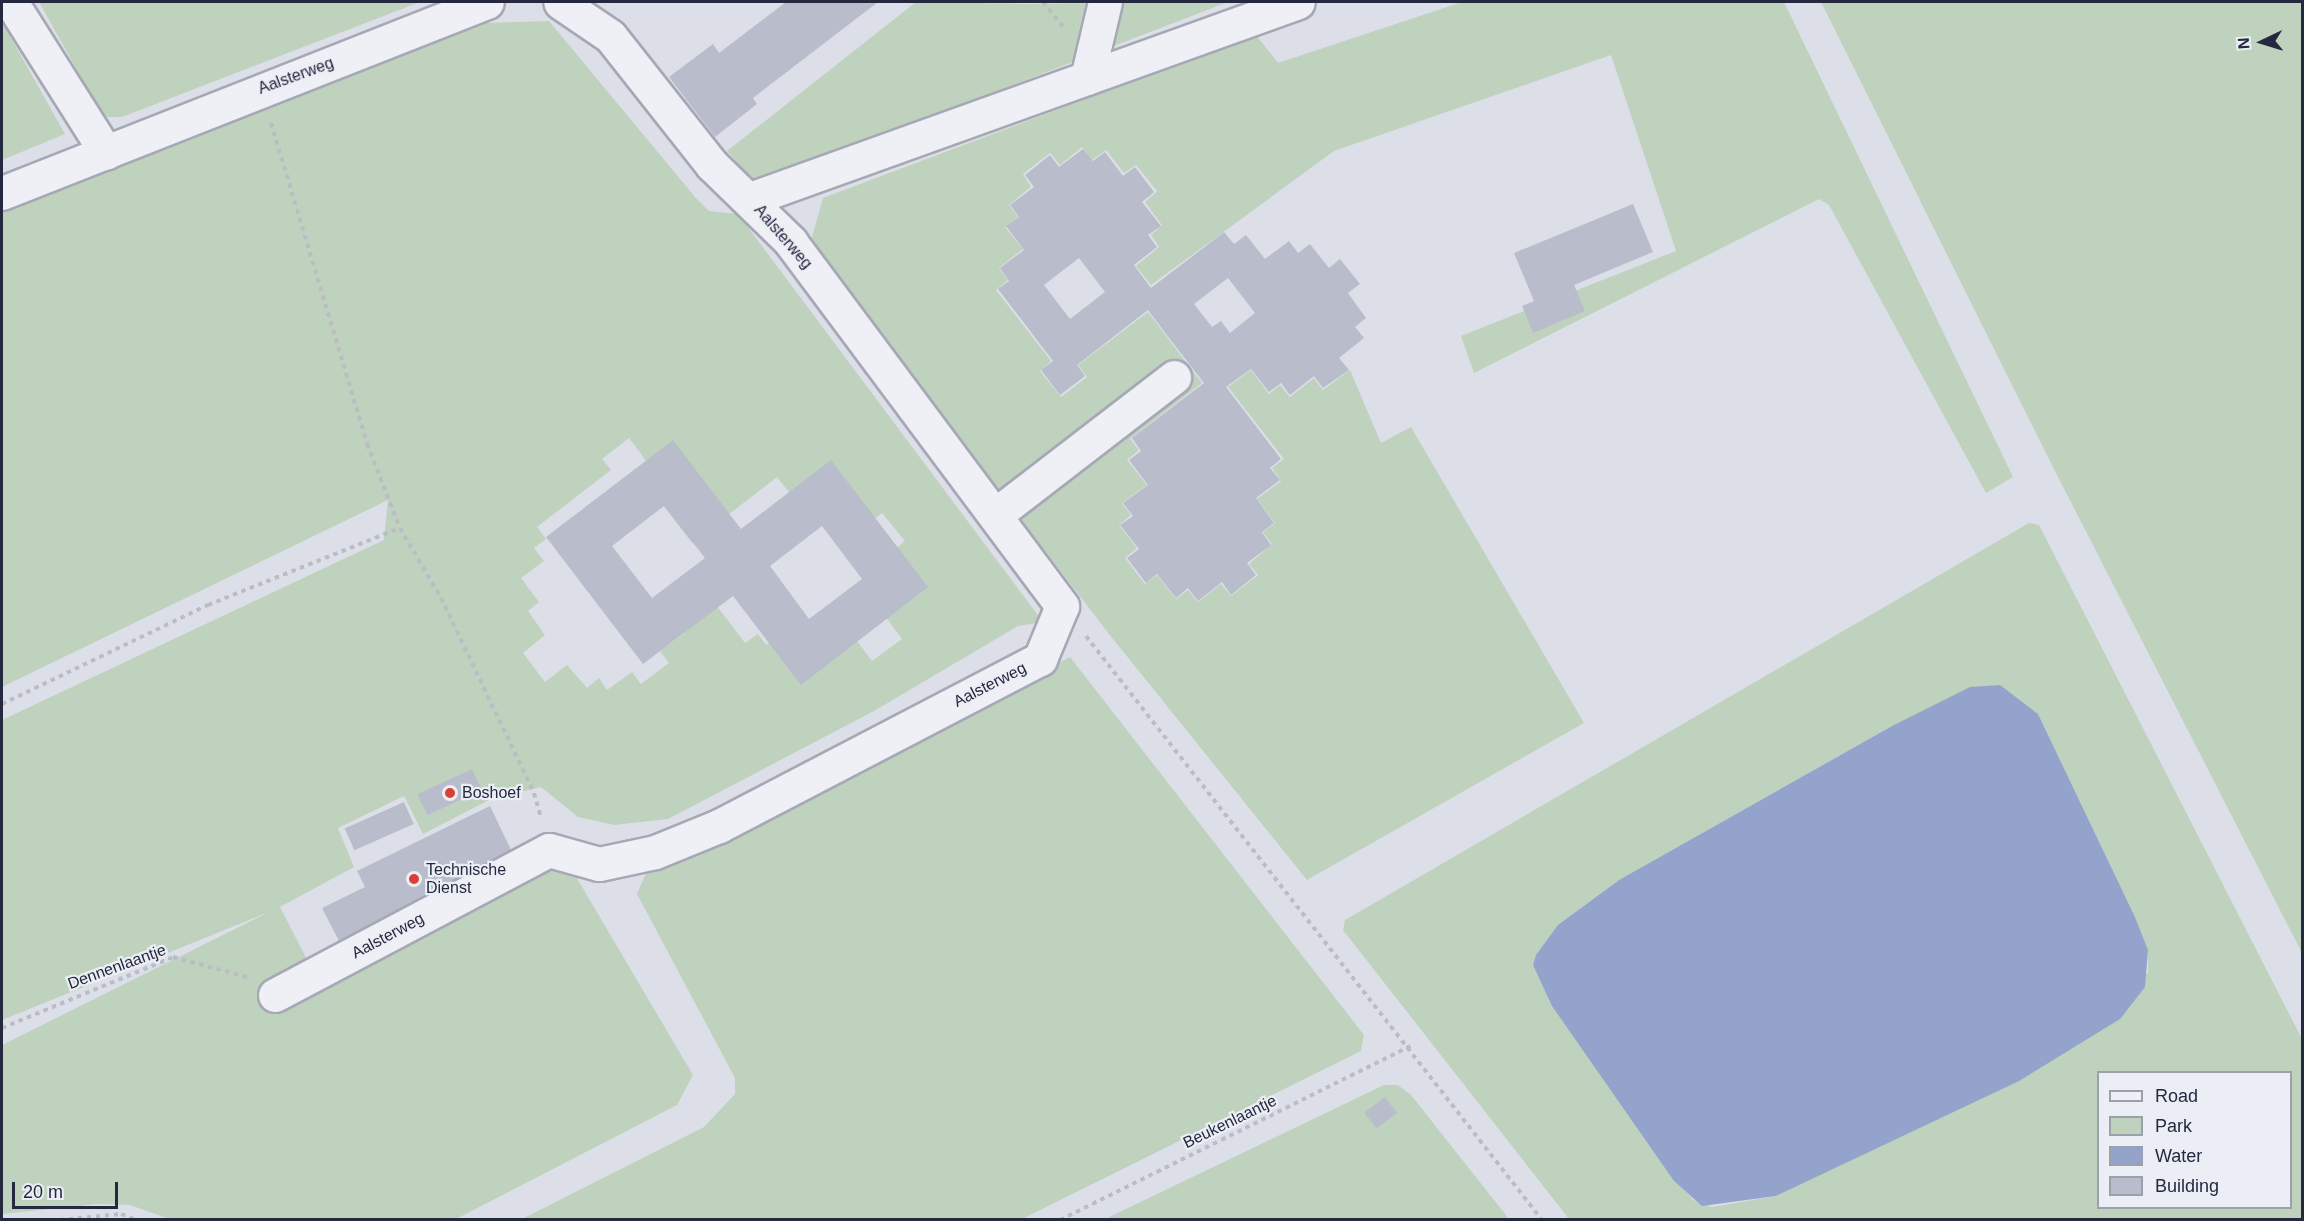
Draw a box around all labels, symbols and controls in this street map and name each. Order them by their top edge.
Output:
north arrow [2232,12,2292,72]
text: N [2235,37,2252,50]
street label: Aalsterweg [256,53,336,99]
street label: Aalsterweg [750,201,816,273]
street label: Aalsterweg [950,658,1030,712]
place label: Boshoef [462,783,521,803]
marker: Boshoef [443,786,457,800]
place label: Technische Dienst [426,860,506,898]
marker: Technische Dienst [407,872,421,886]
street label: Aalsterweg [349,909,427,963]
street label: Dennenlaantje [65,940,169,994]
legend [2097,1071,2292,1209]
text: Road [2155,1086,2198,1106]
street label: Beukenlaantje [1180,1091,1280,1153]
text: Park [2155,1116,2192,1136]
text: Water [2155,1146,2202,1166]
scale bar [15,1170,122,1208]
text: Building [2155,1176,2219,1196]
text: 20 m [23,1182,63,1202]

